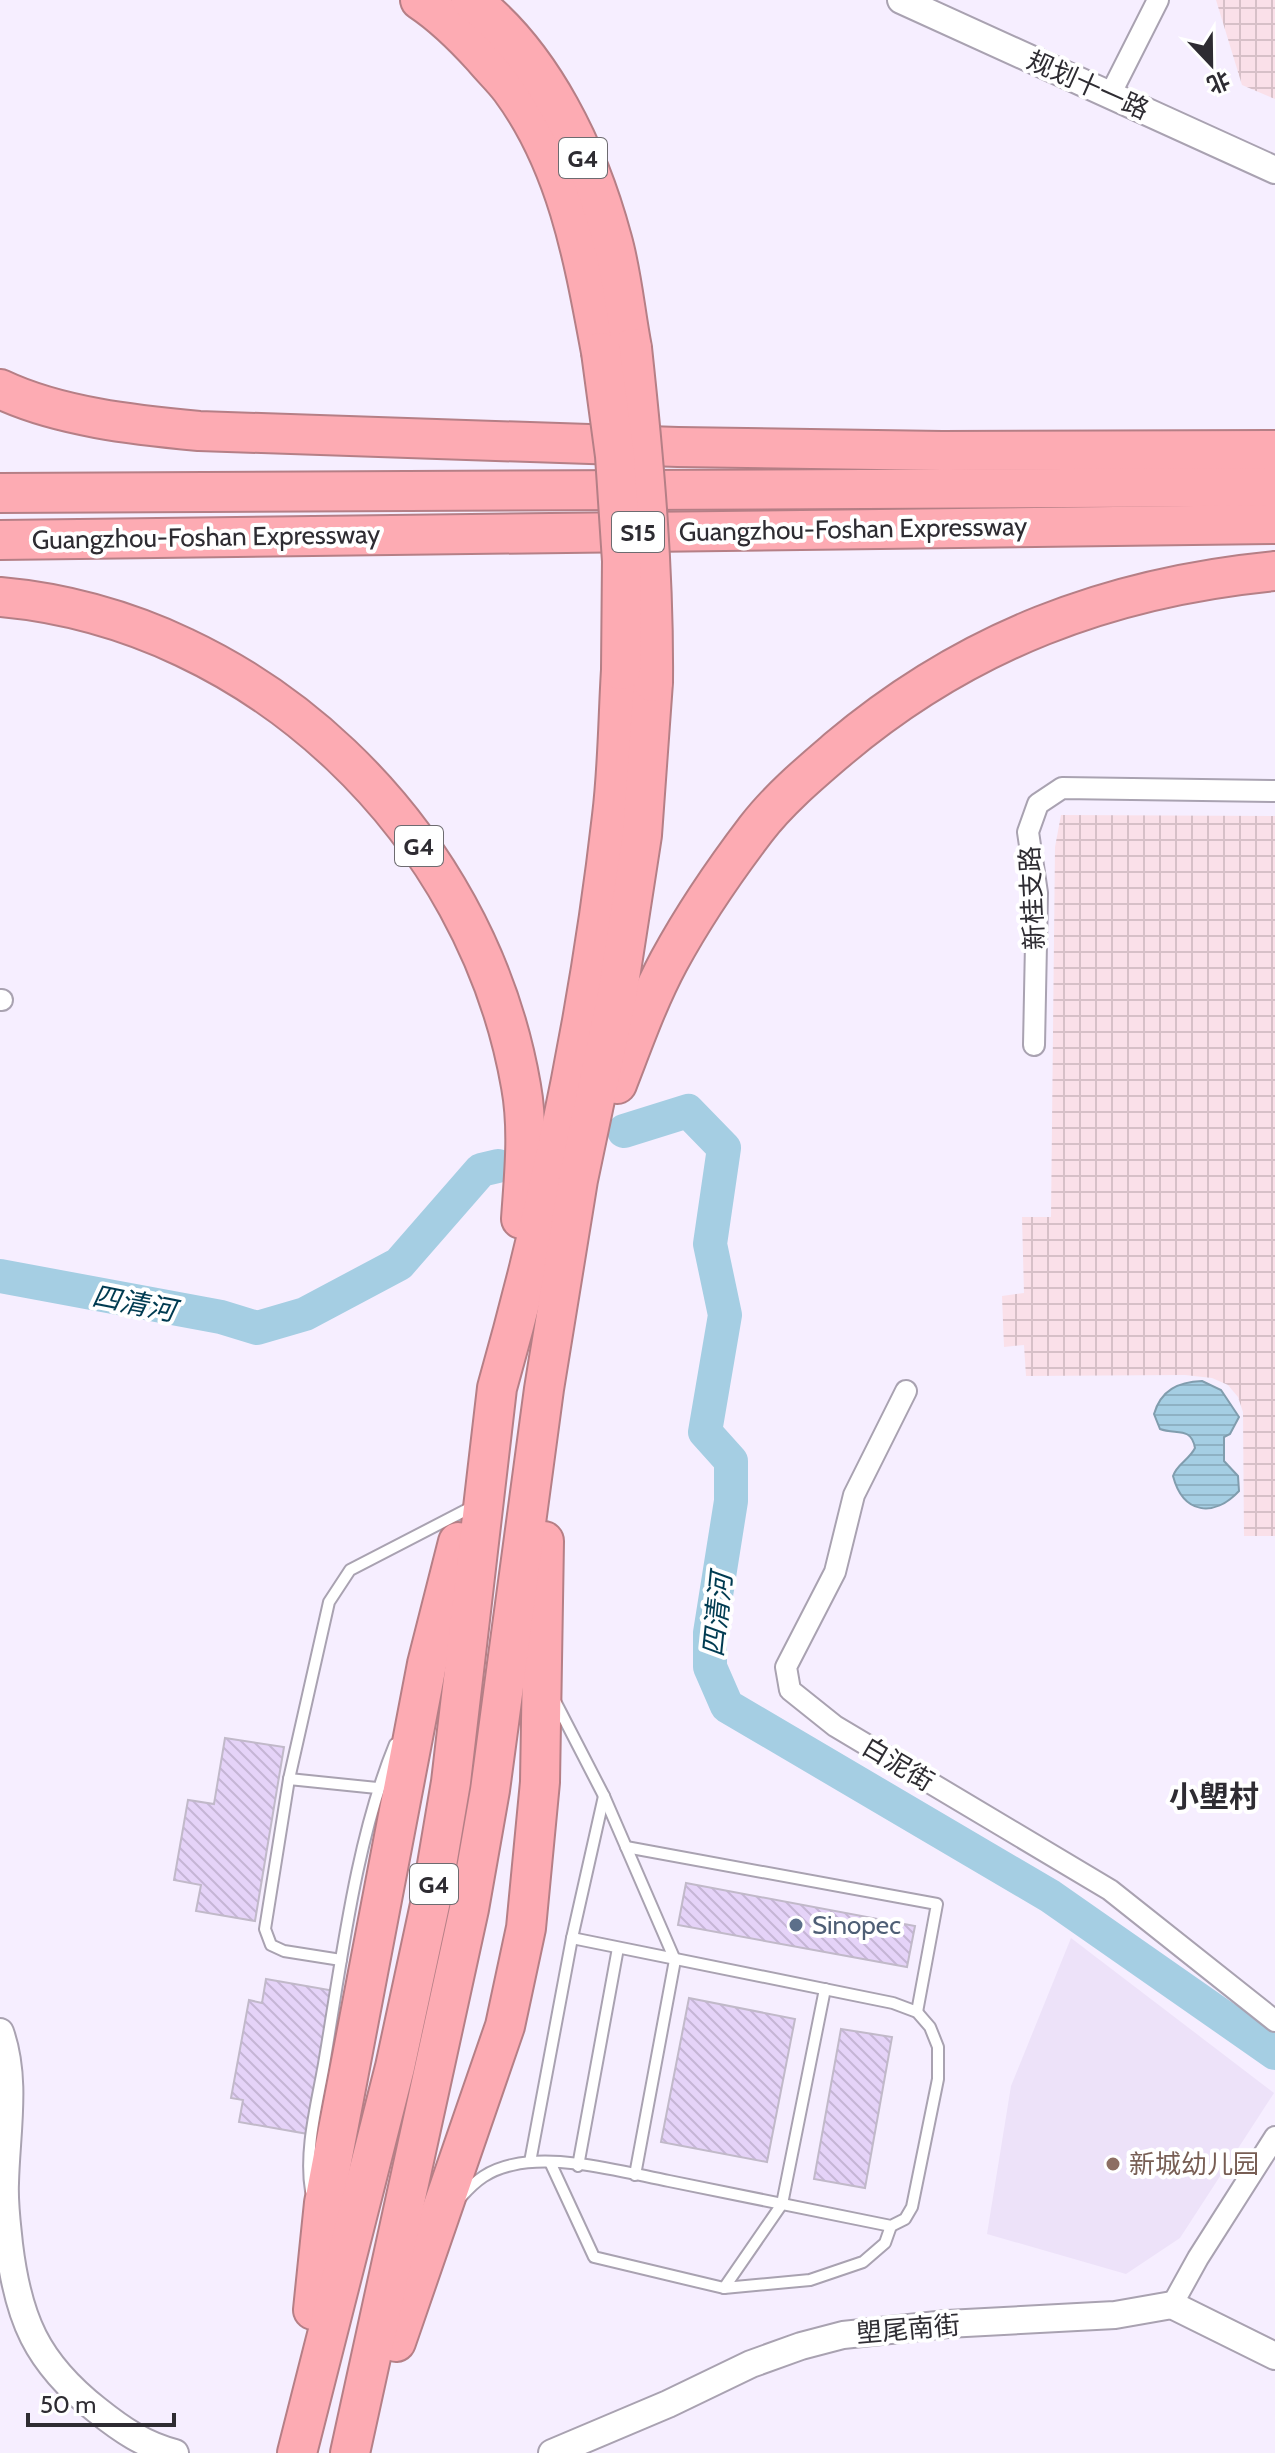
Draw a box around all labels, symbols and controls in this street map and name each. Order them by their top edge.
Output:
north arrow [1171,24,1251,104]
street label: 规划十一路 [1022,44,1154,126]
text: 北 [1203,65,1234,99]
road number: G4 [559,138,607,178]
street label: Guangzhou-Foshan Expressway [679,510,1027,548]
road number: S15 [612,512,664,552]
street label: Guangzhou-Foshan Expressway [32,518,380,556]
road number: G4 [395,826,443,866]
street label: 新桂支路 [1013,845,1051,951]
water label: 四清河 [90,1278,183,1329]
water label: 四清河 [696,1566,739,1659]
street label: 白泥街 [856,1730,940,1798]
district label: 小塱村 [1169,1778,1259,1815]
road number: G4 [410,1864,458,1904]
place label: Sinopec [812,1909,901,1941]
marker: Sinopec [787,1916,805,1934]
place label: 新城幼儿园 [1129,2148,1259,2180]
marker: 新城幼儿园 [1104,2155,1122,2173]
street label: 塱尾南街 [855,2309,961,2349]
scale bar [28,2377,174,2427]
text: 50 m [40,2390,96,2419]

